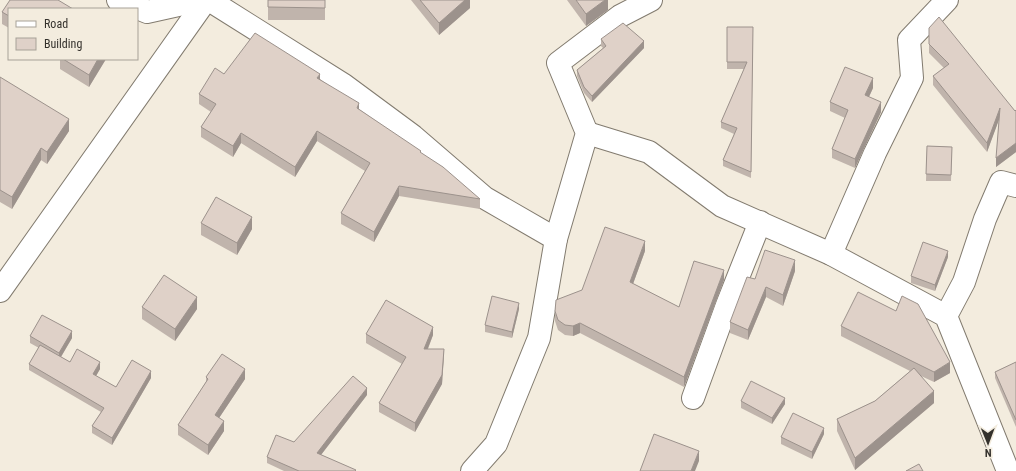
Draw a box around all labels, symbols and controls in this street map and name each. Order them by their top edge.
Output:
legend [8,8,138,60]
text: Road [44,17,68,31]
text: Building [44,37,82,51]
north arrow [968,423,1008,463]
text: N [984,446,992,459]

